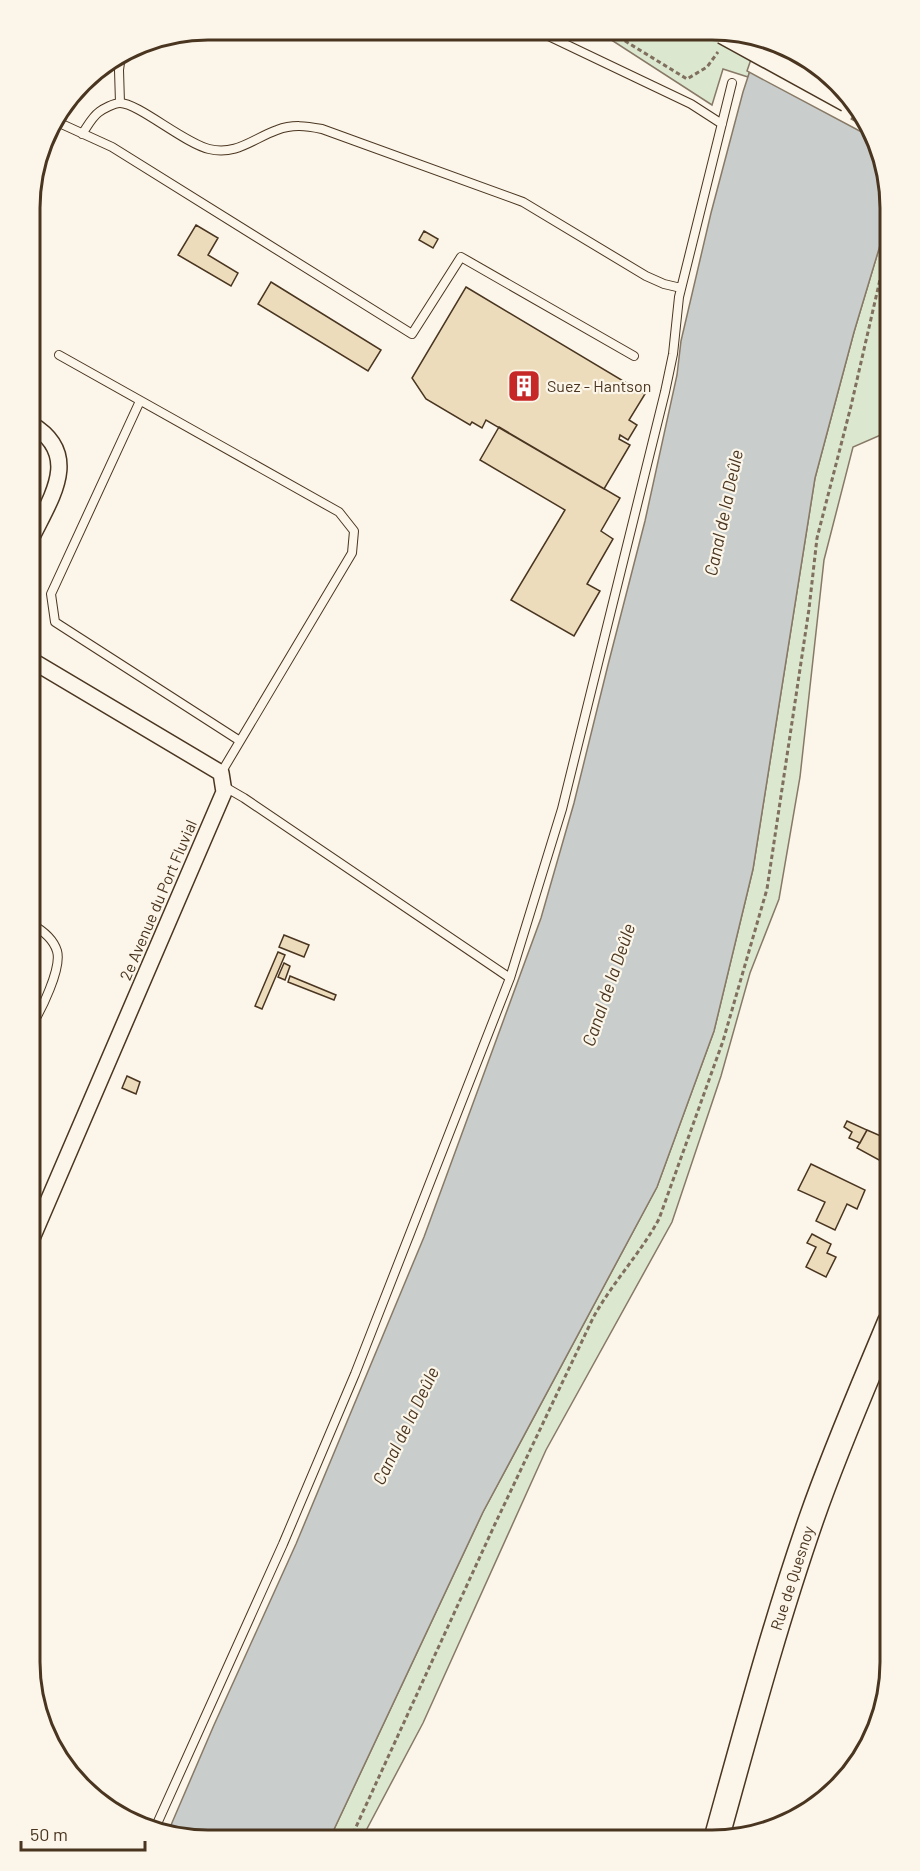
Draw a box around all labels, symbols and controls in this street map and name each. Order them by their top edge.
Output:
building icon: Suez - Hantson [506,368,542,404]
place label: Suez - Hantson [547,376,651,395]
water label: Canal de la Deûle [699,448,747,578]
street label: 2e Avenue du Port Fluvial [115,817,200,983]
water label: Canal de la Deûle [577,920,639,1049]
water label: Canal de la Deûle [367,1363,443,1488]
street label: Rue de Quesnoy [766,1523,818,1632]
scale bar [21,1814,146,1852]
text: 50 m [30,1823,68,1845]

